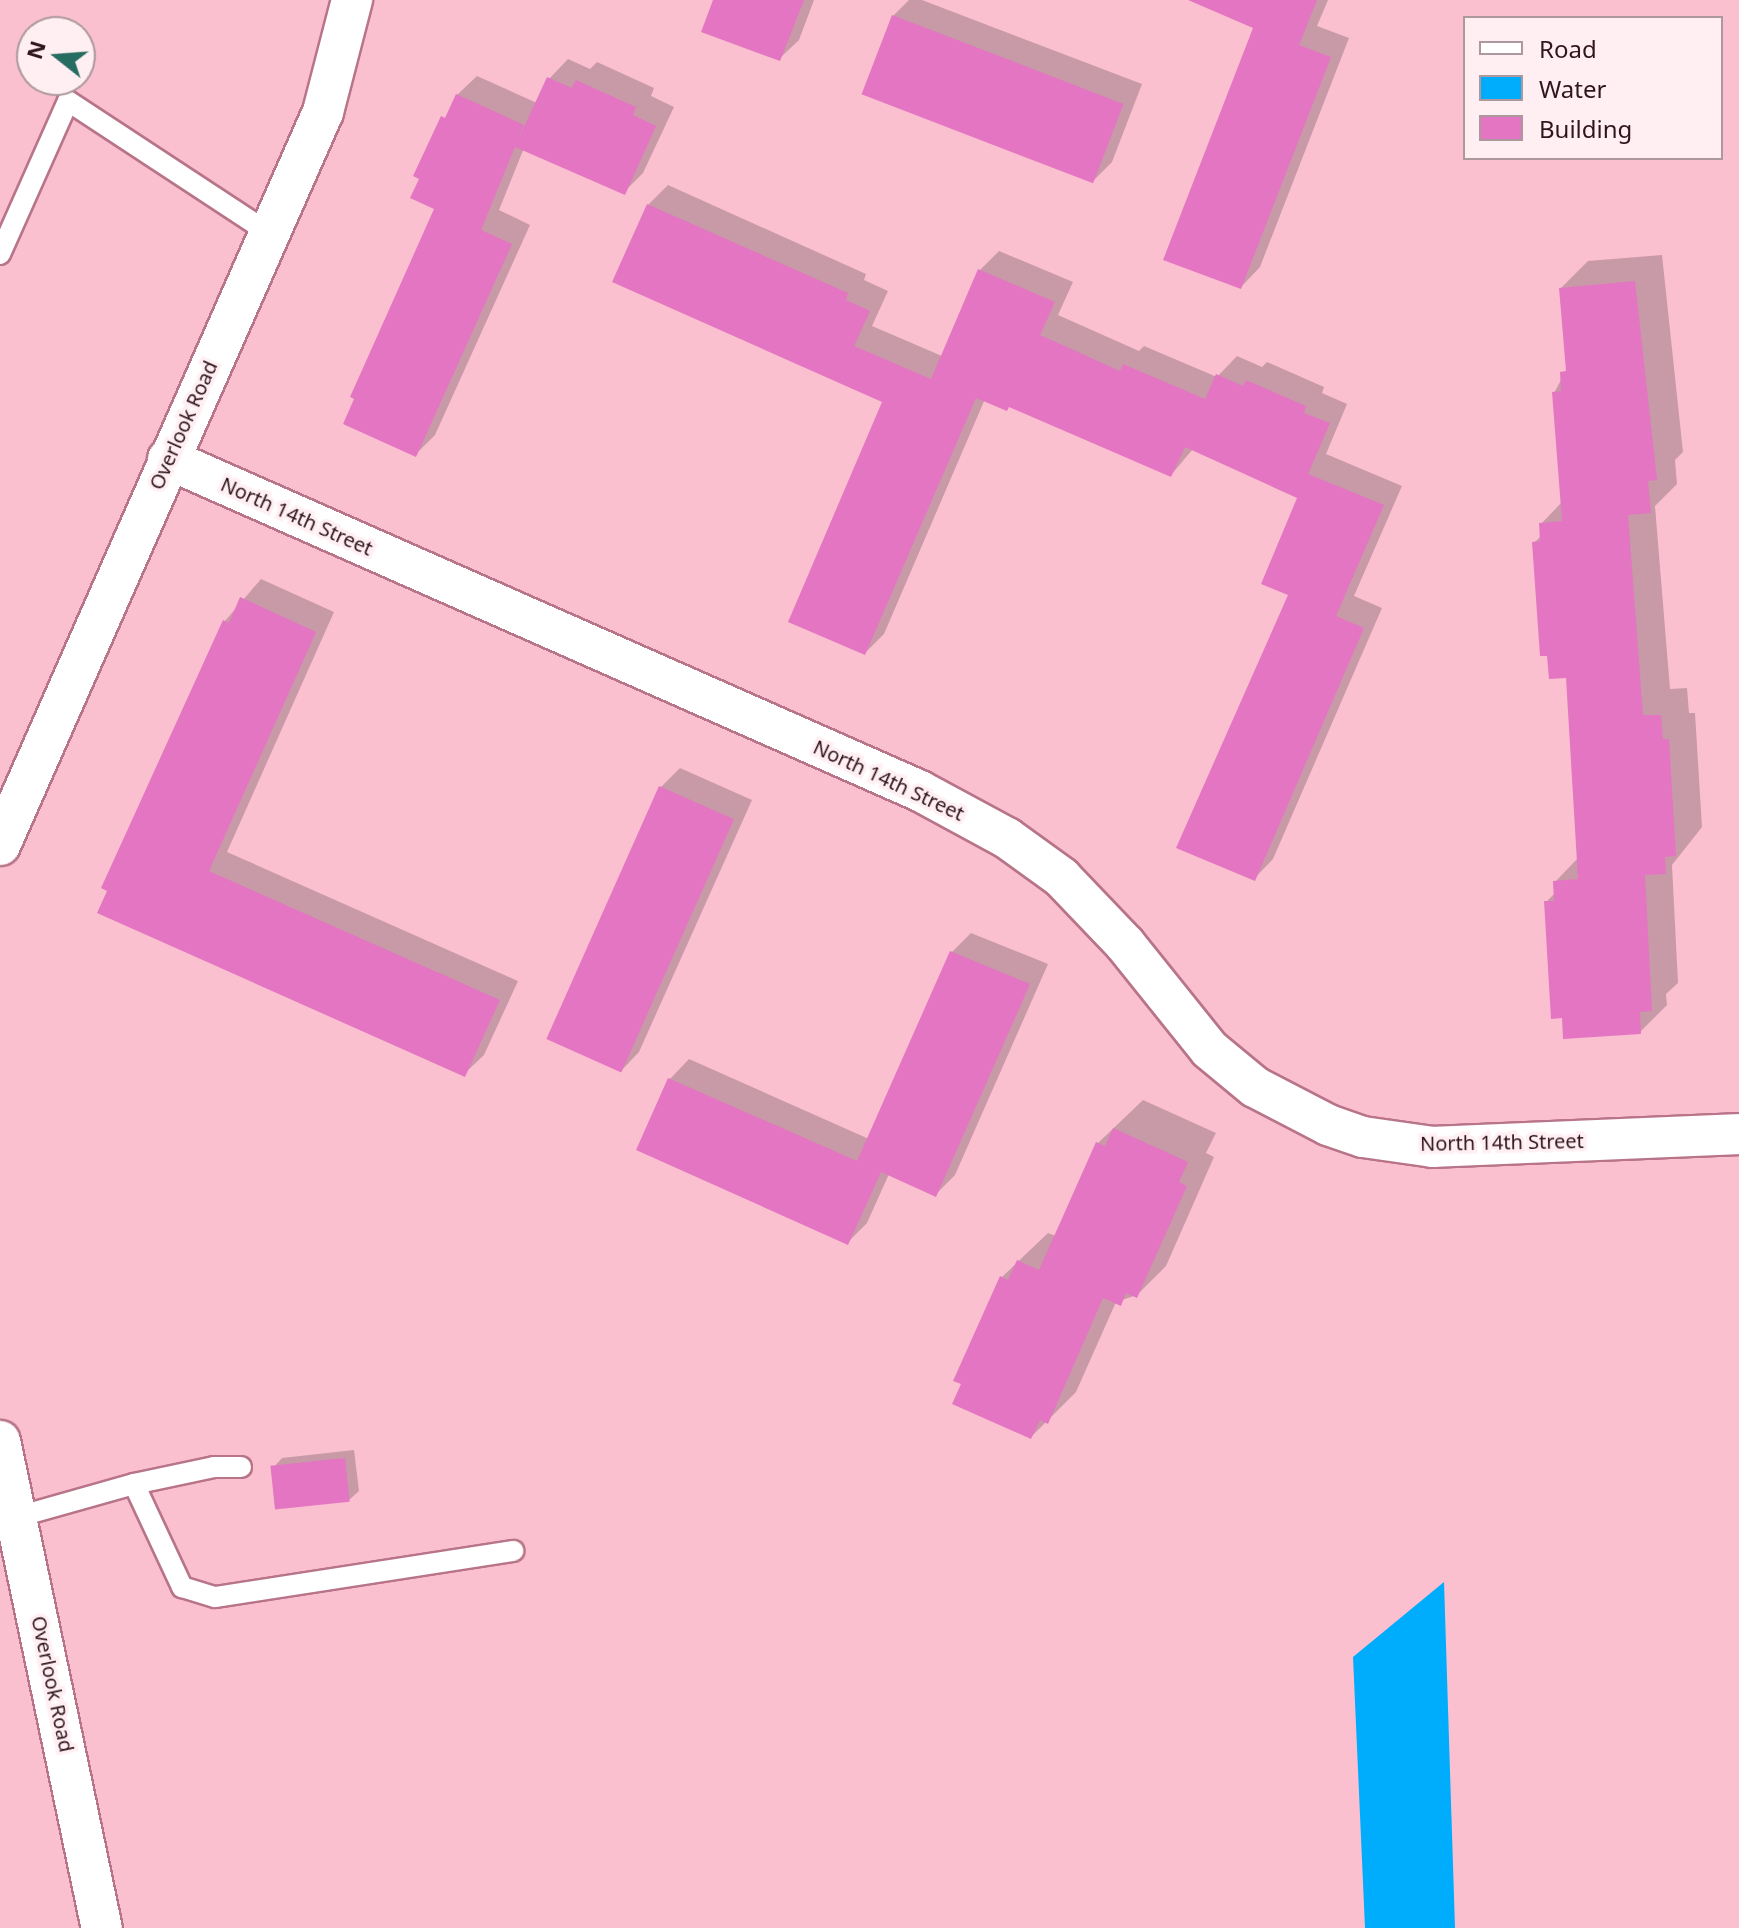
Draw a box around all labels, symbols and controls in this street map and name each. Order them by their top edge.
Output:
north arrow [16,16,96,96]
legend [1463,16,1723,160]
text: Road [1539,32,1597,65]
text: N [18,37,52,63]
text: Water [1539,72,1606,105]
text: Building [1539,112,1632,145]
street label: Overlook Road [144,357,222,493]
street label: North 14th Street [217,472,377,560]
street label: North 14th Street [810,735,968,825]
street label: North 14th Street [1420,1129,1584,1155]
street label: Overlook Road [27,1614,79,1754]

